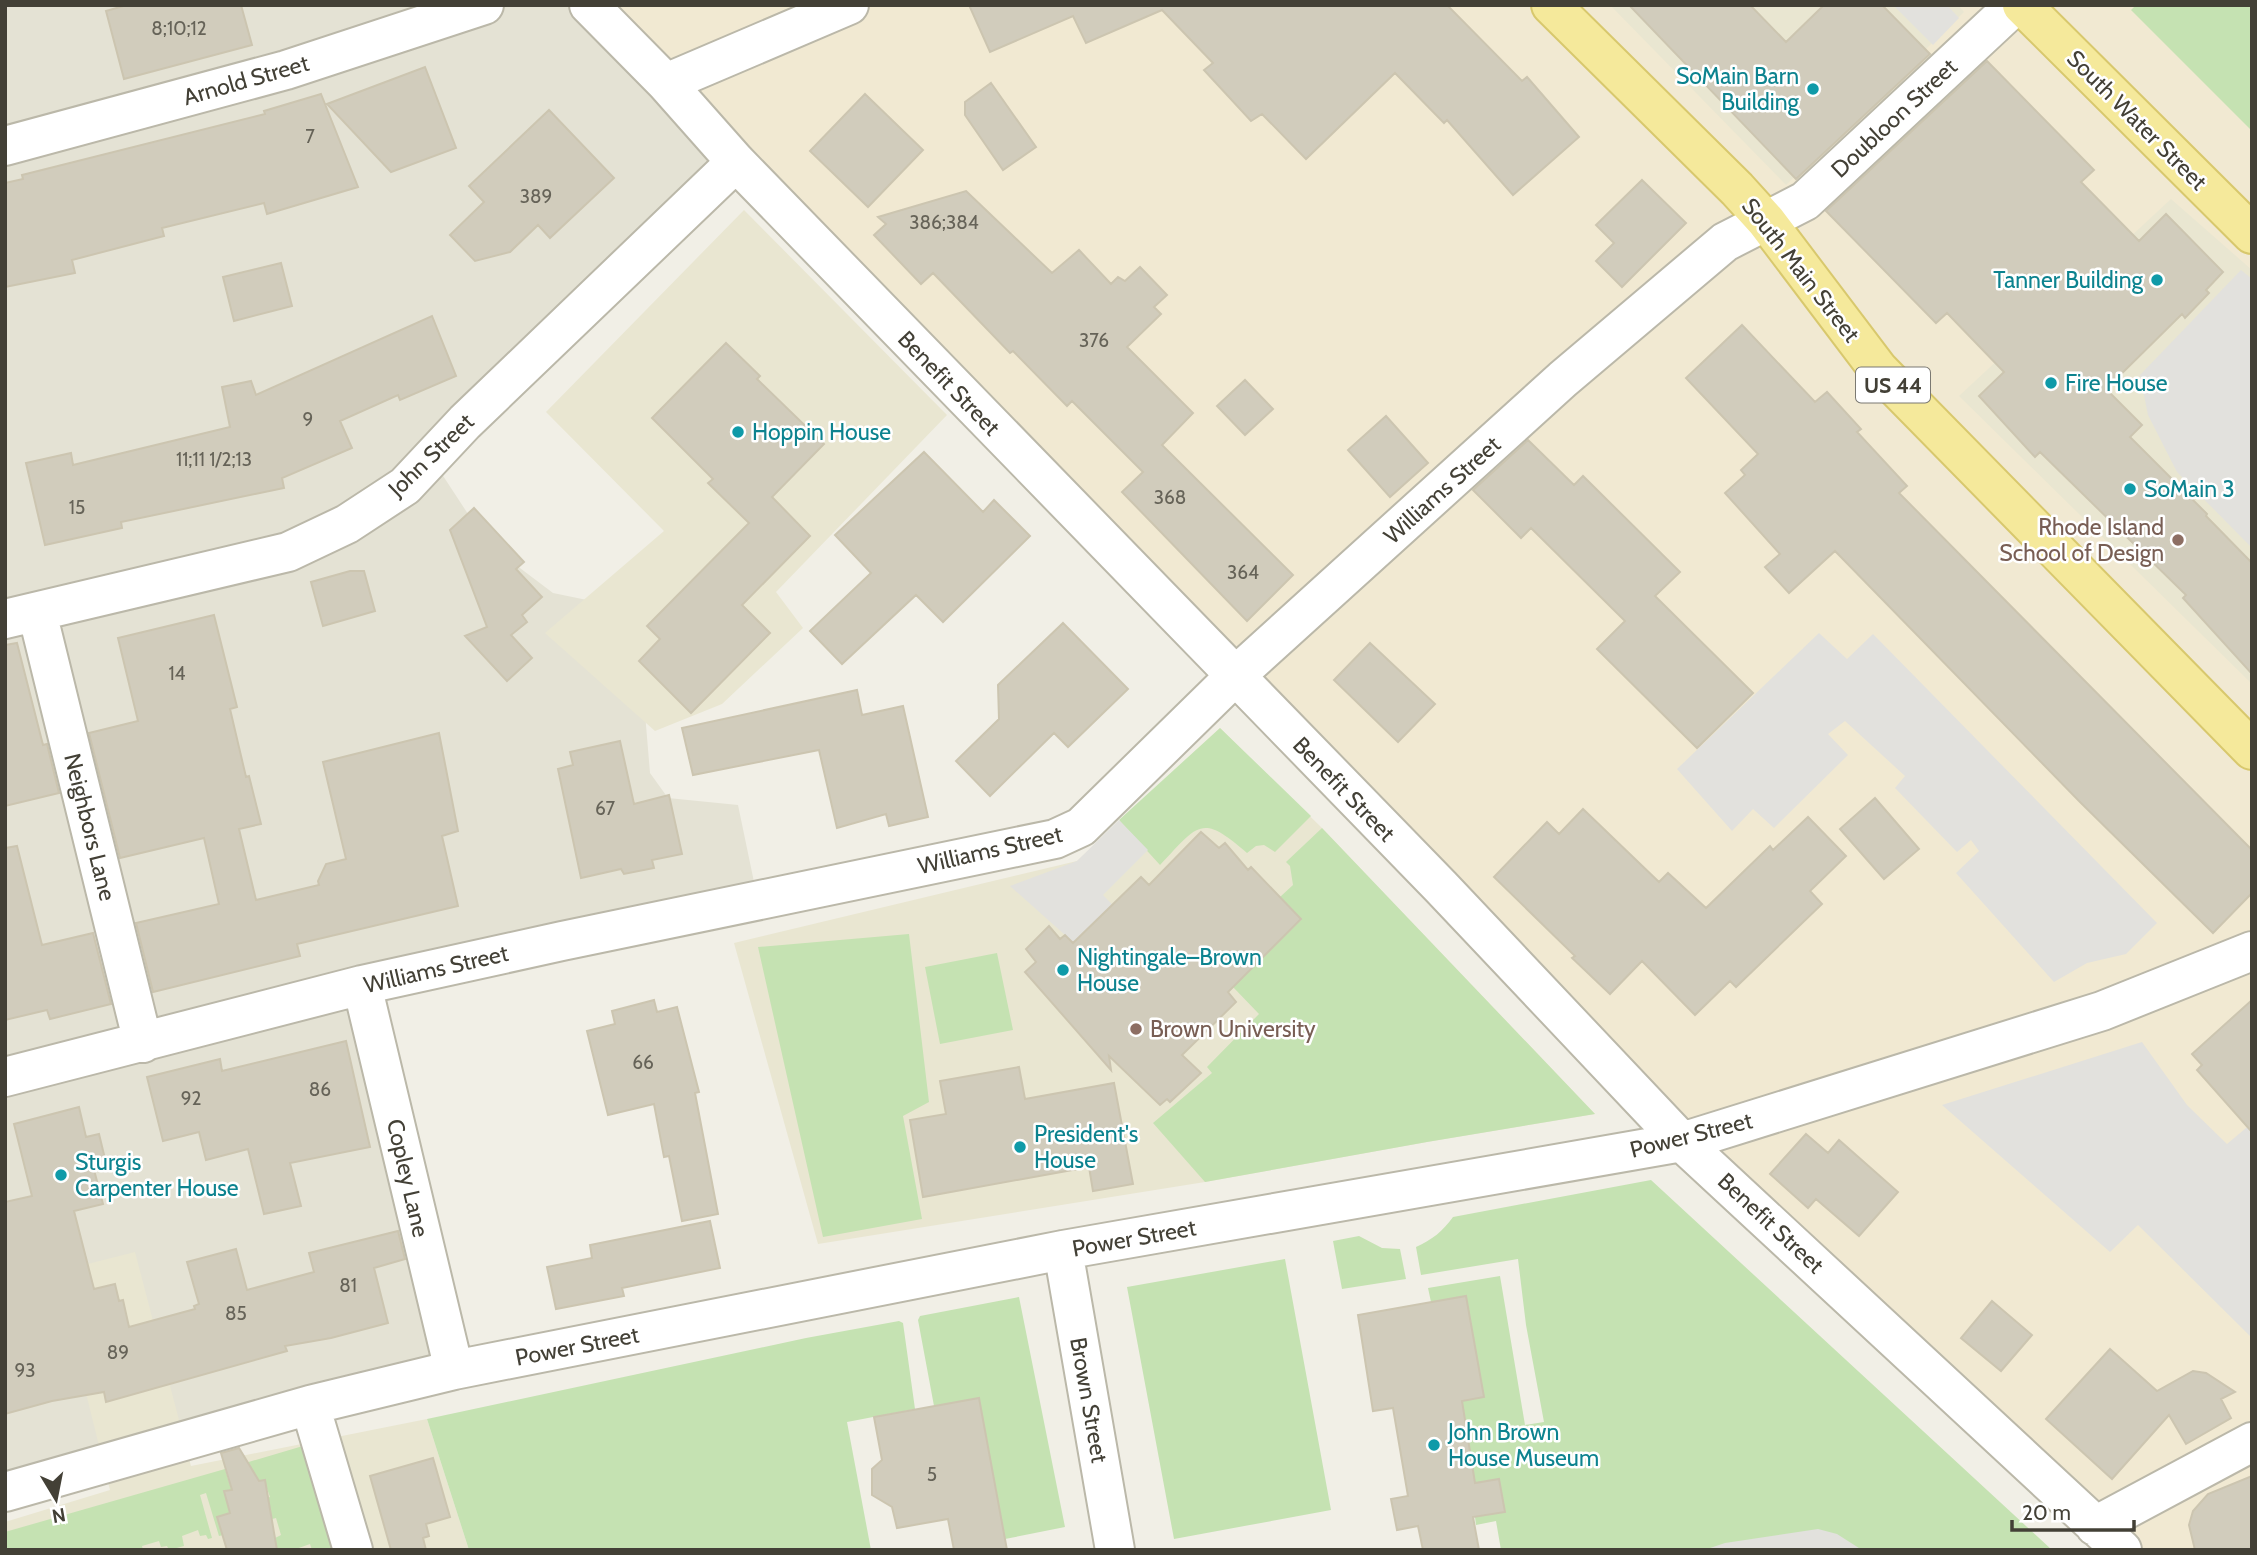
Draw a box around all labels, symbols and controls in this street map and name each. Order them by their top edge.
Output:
house number: 8;10;12 [151,17,207,40]
street label: South Water Street [2061,44,2213,196]
street label: Arnold Street [180,49,312,111]
street label: Doubloon Street [1825,52,1963,183]
place label: SoMain Barn Building [1676,62,1800,116]
marker: SoMain Barn Building [1805,81,1821,97]
house number: 7 [305,125,315,148]
house number: 389 [520,185,552,208]
street label: South Main Street [1736,192,1866,348]
house number: 386;384 [909,211,979,234]
place label: Tanner Building [1993,266,2144,294]
marker: Tanner Building [2149,272,2165,288]
street label: Benefit Street [892,325,1006,441]
house number: 376 [1079,329,1109,352]
road number: US 44 [1856,368,1930,402]
place label: Fire House [2065,369,2168,397]
marker: Fire House [2043,375,2059,391]
street label: John Street [382,407,480,503]
house number: 9 [303,408,313,431]
place label: Hoppin House [752,418,891,446]
marker: Hoppin House [730,424,746,440]
street label: Williams Street [1378,430,1506,550]
house number: 11;11 1/2;13 [176,448,252,471]
place label: SoMain 3 [2144,475,2235,503]
marker: SoMain 3 [2122,481,2138,497]
house number: 368 [1154,486,1186,509]
house number: 15 [69,496,85,519]
place label: Rhode Island School of Design [1999,513,2164,567]
marker: Rhode Island School of Design [2170,532,2186,548]
house number: 364 [1227,561,1259,584]
house number: 14 [168,662,186,685]
street label: Benefit Street [1287,731,1401,847]
street label: Neighbors Lane [58,750,122,904]
house number: 67 [595,797,616,820]
street label: Williams Street [915,820,1065,880]
street label: Williams Street [361,939,511,999]
place label: Nightingale–Brown House [1077,943,1262,997]
marker: Nightingale–Brown House [1055,962,1071,978]
place label: Brown University [1150,1015,1316,1043]
marker: Brown University [1128,1021,1144,1037]
house number: 66 [632,1051,654,1074]
house number: 86 [309,1078,331,1101]
house number: 92 [181,1087,201,1110]
street label: Power Street [1627,1106,1755,1164]
street label: Copley Lane [381,1116,435,1240]
place label: President's House [1034,1120,1138,1174]
marker: President's House [1012,1139,1028,1155]
place label: Sturgis Carpenter House [75,1148,239,1202]
marker: Sturgis Carpenter House [53,1167,69,1183]
street label: Benefit Street [1712,1167,1830,1279]
street label: Power Street [1070,1213,1198,1263]
house number: 81 [339,1274,357,1297]
house number: 85 [225,1302,247,1325]
street label: Power Street [513,1320,641,1372]
street label: Brown Street [1064,1335,1114,1465]
house number: 89 [107,1341,129,1364]
house number: 93 [14,1359,36,1382]
place label: John Brown House Museum [1447,1418,1599,1472]
marker: John Brown House Museum [1426,1437,1442,1453]
house number: 5 [927,1463,937,1486]
north arrow [21,1464,91,1534]
scale bar [2012,1488,2134,1532]
text: 20 m [2022,1500,2071,1525]
text: N [50,1503,67,1528]

